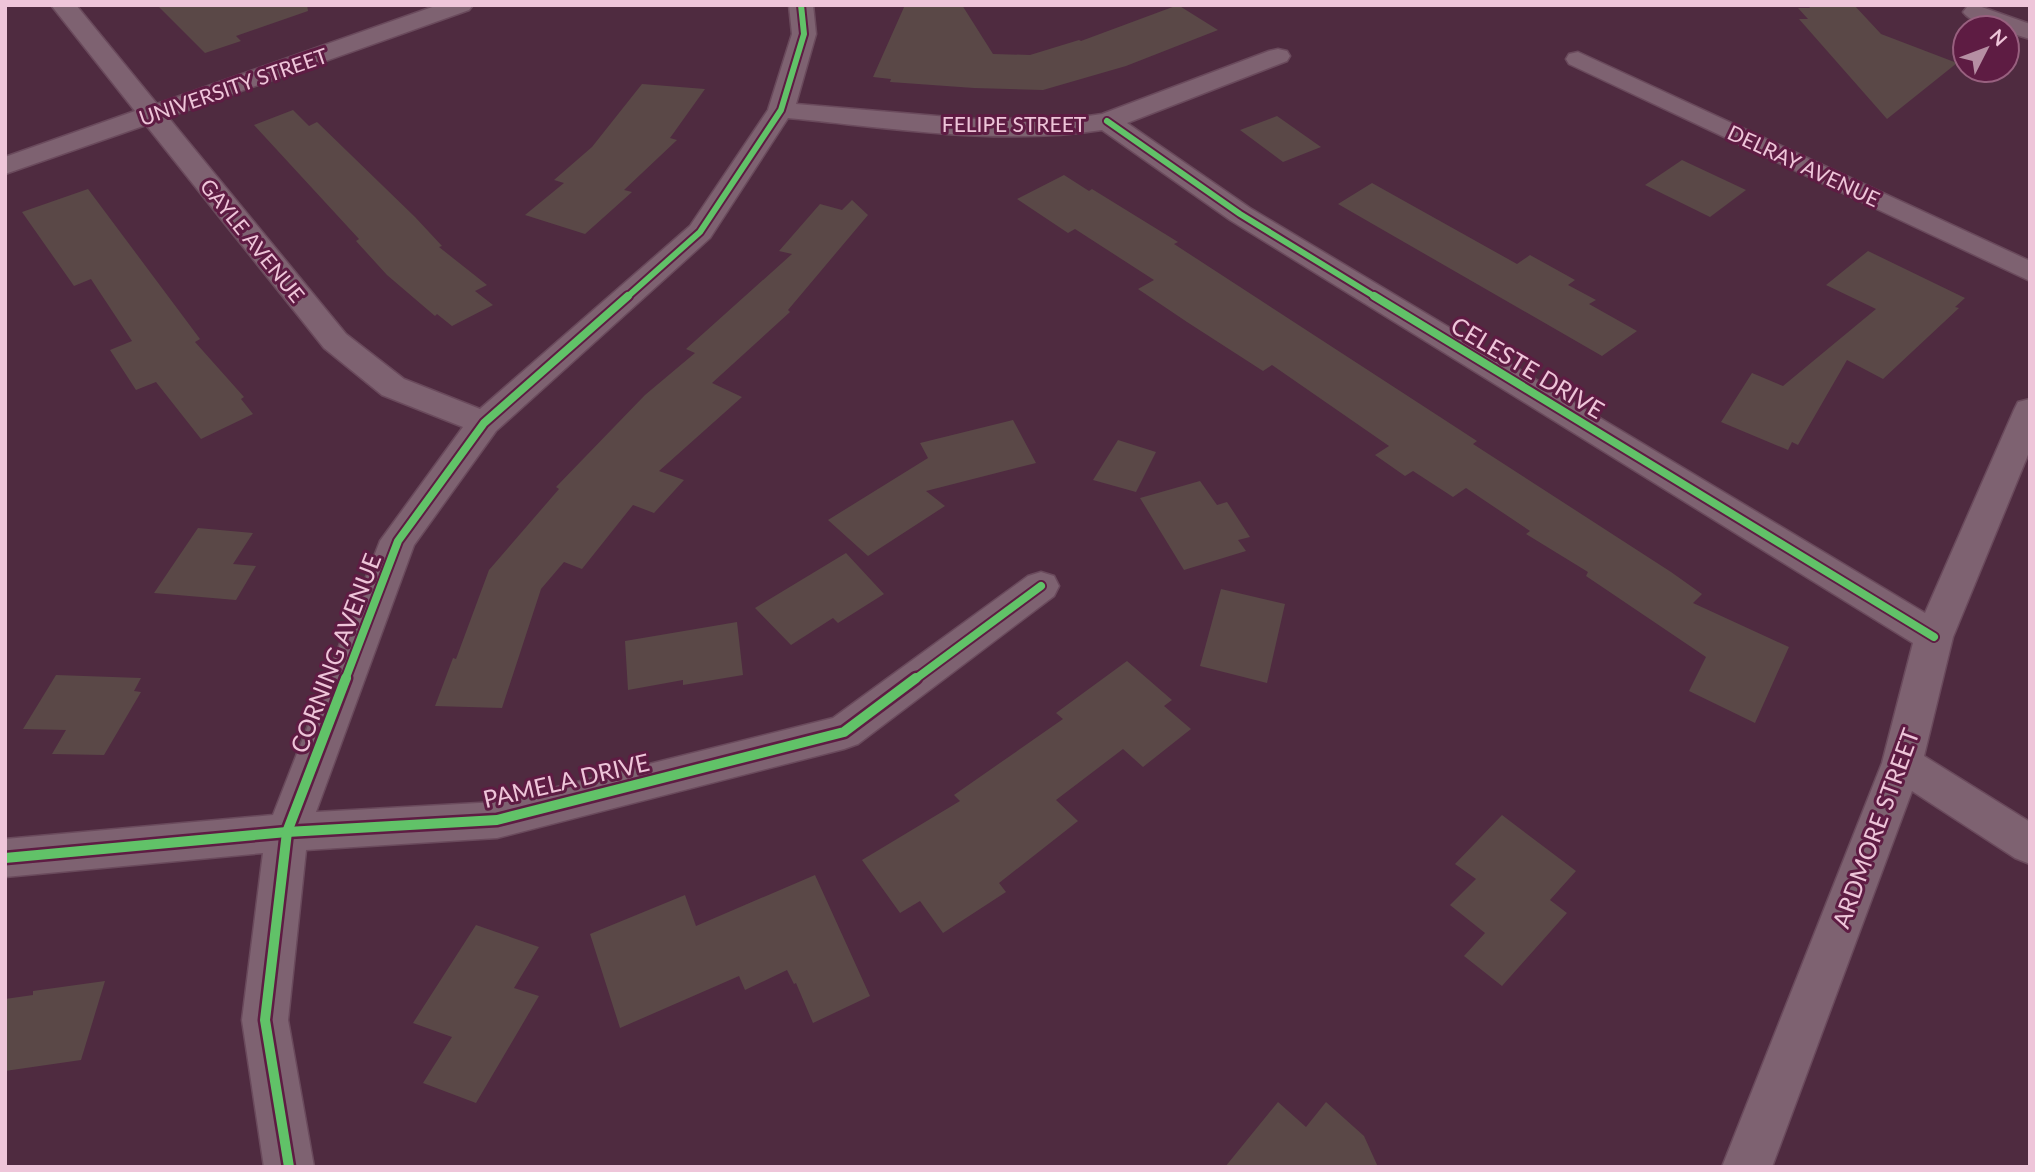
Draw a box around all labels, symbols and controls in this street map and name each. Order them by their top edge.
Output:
north arrow [1951,14,2021,84]
text: N [1986,24,2012,50]
street label: UNIVERSITY STREET [135,42,331,130]
street label: FELIPE STREET [942,111,1087,136]
street label: DELRAY AVENUE [1724,119,1884,211]
street label: GAYLE AVENUE [196,173,310,307]
street label: CELESTE DRIVE [1446,310,1610,424]
street label: CORNING AVENUE [284,549,386,757]
street label: ARDMORE STREET [1825,724,1925,932]
street label: PAMELA DRIVE [480,747,652,813]

